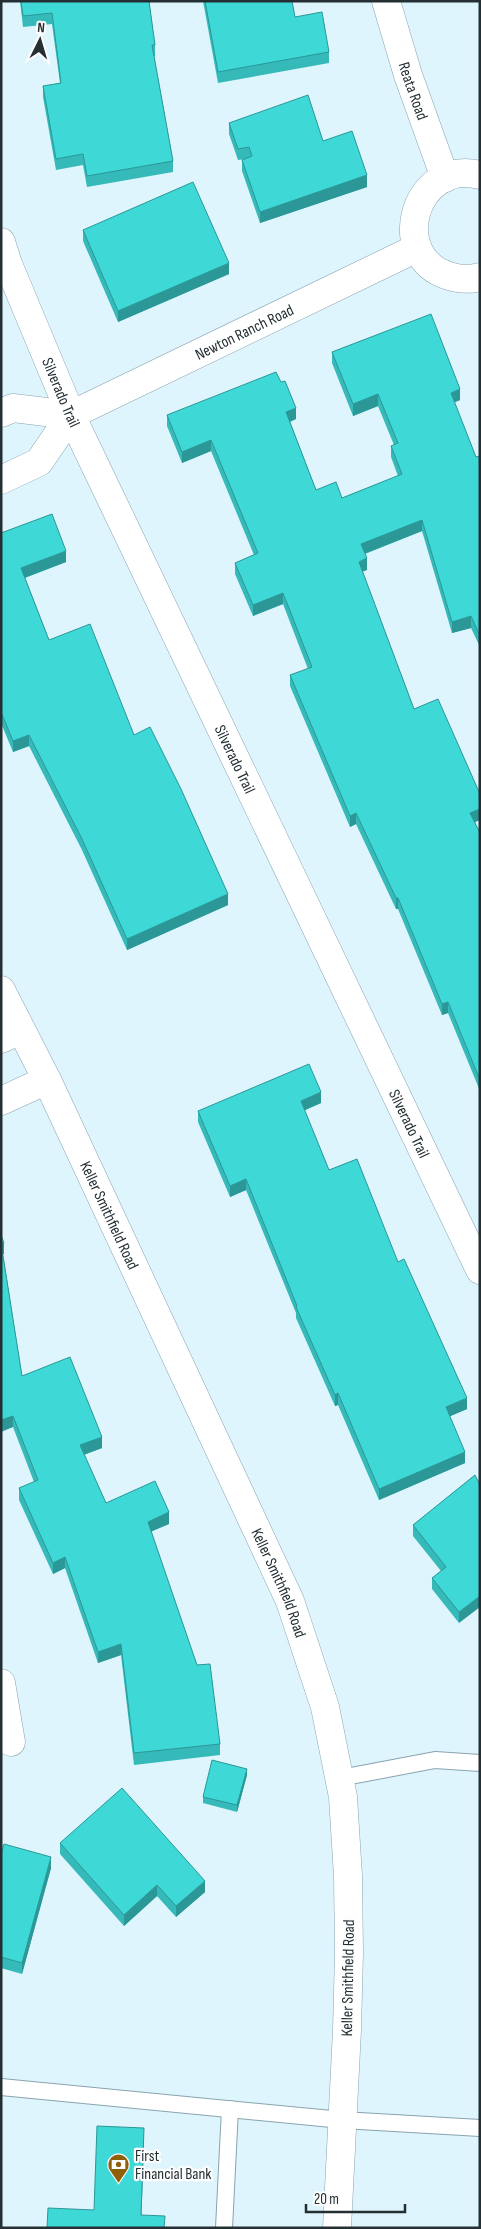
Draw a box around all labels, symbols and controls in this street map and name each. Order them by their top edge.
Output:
north arrow [15,15,65,65]
text: N [37,19,46,36]
street label: Reata Road [394,60,431,123]
street label: Newton Ranch Road [192,301,297,365]
street label: Silverado Trail [37,355,83,431]
street label: Silverado Trail [210,722,259,797]
street label: Silverado Trail [384,1087,433,1161]
street label: Keller Smithfield Road [75,1158,142,1273]
street label: Keller Smithfield Road [246,1526,309,1640]
street label: Keller Smithfield Road [338,1919,359,2037]
place label: First Financial Bank [135,2147,211,2184]
bank icon: First Financial Bank [107,2152,131,2183]
scale bar [306,2182,405,2214]
text: 20 m [314,2190,339,2209]

